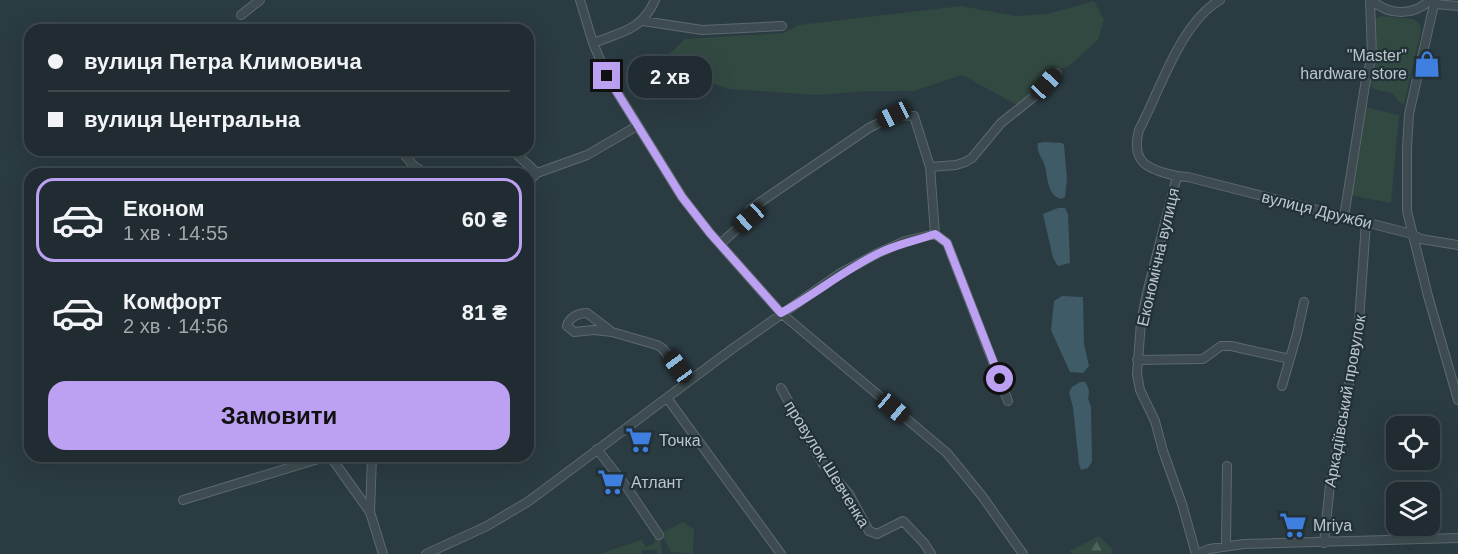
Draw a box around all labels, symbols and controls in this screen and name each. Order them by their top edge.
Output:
place label: "Master" hardware store [1300,47,1407,82]
text: вулиця Петра Климовича [84,49,362,74]
shop icon: "Master" hardware store [1412,49,1442,79]
callout: 2 хв [628,55,712,97]
route end [593,62,620,89]
car [1027,65,1065,103]
text: 2 хв [650,66,690,88]
car [874,99,914,131]
text: вулиця Центральна [84,107,300,132]
street label: Економічна вулиця [1134,186,1182,328]
street label: вулиця Дружби [1260,188,1374,232]
icon: car [51,193,105,247]
text: Економ [123,196,205,221]
car [730,199,768,237]
text: 60 ₴ [462,207,507,232]
text: 1 хв · 14:55 [123,222,228,244]
icon: car [51,286,105,340]
text: Комфорт [123,289,222,314]
text: 81 ₴ [462,300,507,325]
street label: Аркадіївський провулок [1321,312,1369,489]
text: 2 хв · 14:56 [123,315,228,337]
car [660,347,696,387]
route start [986,365,1013,392]
button: Замовити [48,381,510,450]
car [873,390,913,426]
street label: провулок Шевченка [781,398,873,530]
map controls [1386,416,1440,536]
button: locate [1386,416,1440,470]
supermarket icon: Точка [624,425,654,455]
place label: Точка [659,432,701,449]
supermarket icon: Атлант [596,467,626,497]
place label: Атлант [631,474,683,491]
button: layers [1386,482,1440,536]
supermarket icon: Mriya [1278,510,1308,540]
place label: Mriya [1313,517,1352,534]

